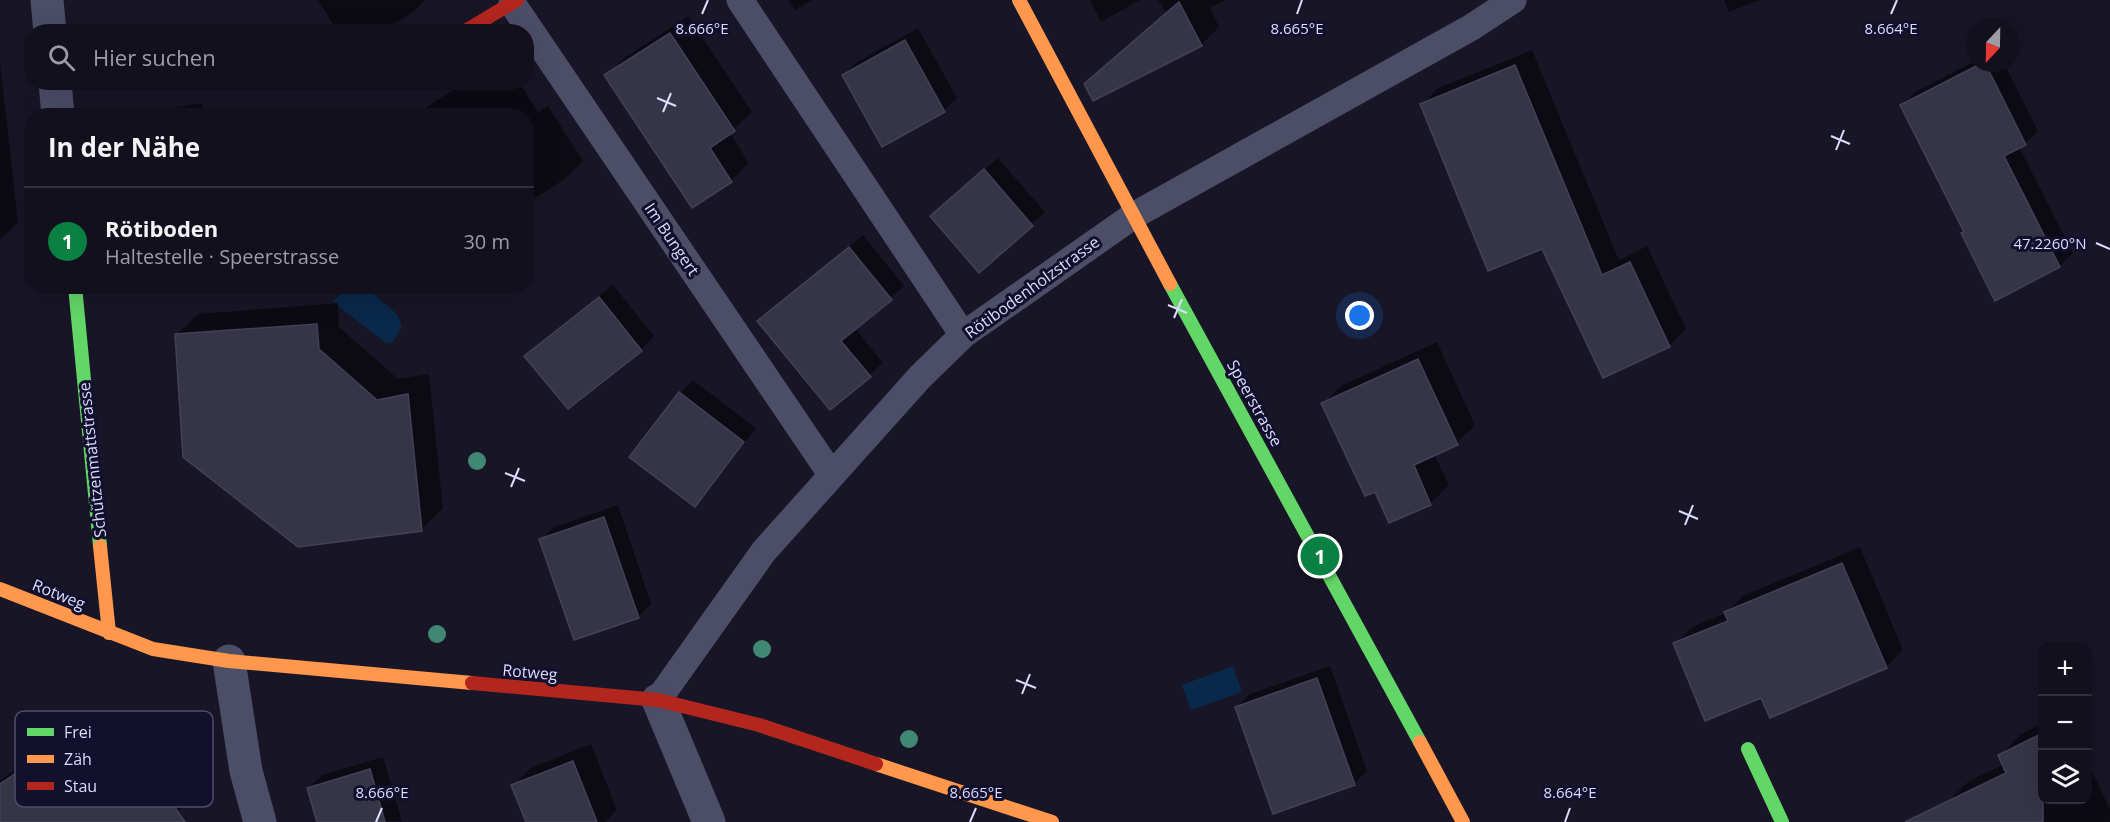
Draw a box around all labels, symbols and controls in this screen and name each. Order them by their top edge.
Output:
text: 8.666°E [675,18,729,38]
text: 8.665°E [1270,18,1324,38]
text: 8.664°E [1864,18,1918,38]
north arrow [1966,18,2020,72]
search box [24,24,534,90]
icon: search [45,41,78,74]
text: Hier suchen [93,42,216,72]
text: In der Nähe [48,129,200,165]
street label: Im Bungert [640,198,705,280]
text: Rötiboden [105,213,218,243]
text: 1 [62,228,73,255]
text: 30 m [463,228,510,255]
street label: Rötibodenholzstrasse [960,231,1104,343]
text: 47.2260°N [2013,233,2087,253]
text: Haltestelle · Speerstrasse [105,243,339,270]
your location [1345,301,1374,330]
street label: Speerstrasse [1222,356,1288,450]
street label: Schützenmattstrasse [73,381,111,539]
pin: 1 [1300,534,1340,578]
street label: Rotweg [29,573,89,615]
map controls [2038,642,2092,804]
button: + [2038,642,2092,696]
street label: Rotweg [502,659,559,685]
button: − [2038,696,2092,750]
legend [15,711,213,807]
text: Frei [64,721,92,743]
text: Zäh [64,748,92,770]
button: layers [2038,750,2092,804]
text: Stau [64,775,97,797]
text: 8.666°E [355,782,409,802]
text: 8.665°E [949,782,1003,802]
text: 8.664°E [1543,782,1597,802]

